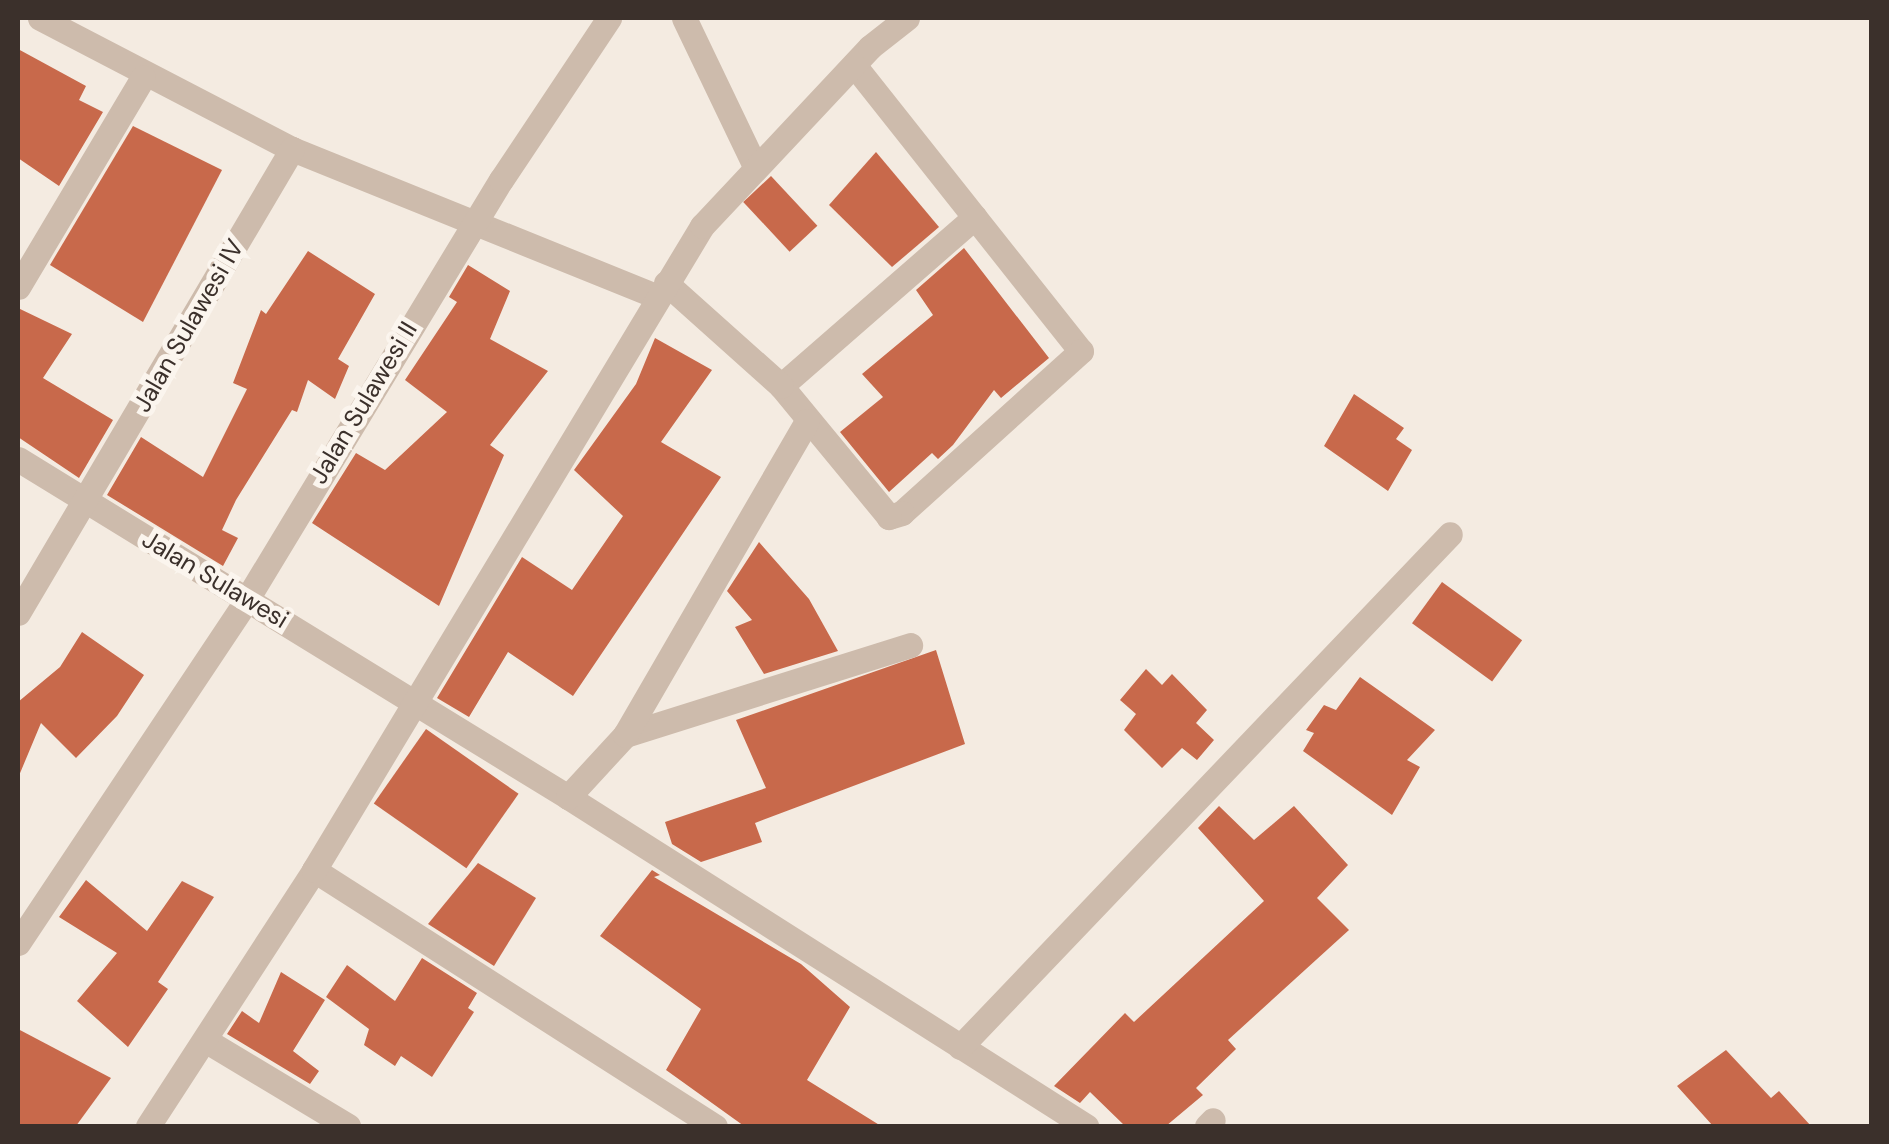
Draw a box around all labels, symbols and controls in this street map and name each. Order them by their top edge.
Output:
street label: Jalan Sulawesi IV [127,234,251,418]
street label: Jalan Sulawesi II [304,317,424,489]
street label: Jalan Sulawesi [136,525,294,635]

